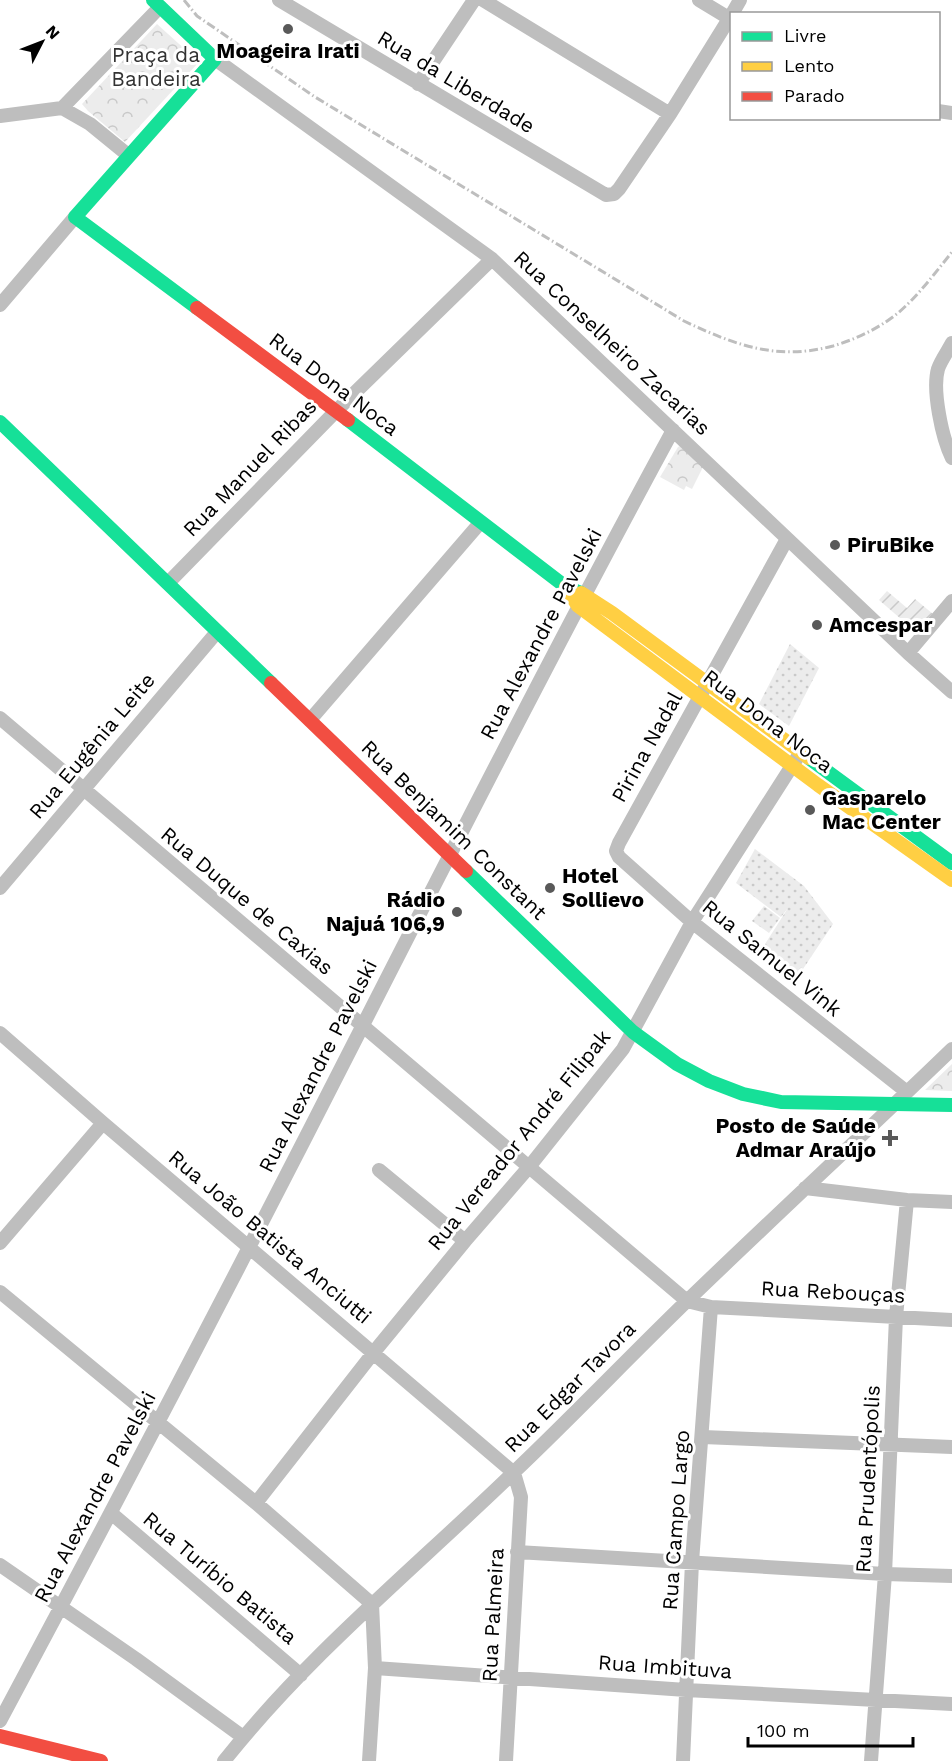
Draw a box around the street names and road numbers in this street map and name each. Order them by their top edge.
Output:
street label: Rua da Liberdade [373,25,539,138]
street label: Rua Conselheiro Zacarias [509,245,716,440]
street label: Rua Dona Noca [264,327,404,441]
street label: Rua Manuel Ribas [178,394,322,542]
street label: Rua Alexandre Pavelski [474,524,607,744]
street label: Rua Dona Noca [698,664,838,778]
street label: Rua Eugênia Leite [23,668,160,824]
street label: Pirina Nadal [606,687,688,807]
street label: Rua Benjamim Constant [357,735,552,925]
street label: Rua Duque de Caxias [156,821,339,980]
street label: Rua Samuel Vink [698,894,847,1021]
street label: Rua Alexandre Pavelski [253,955,382,1176]
street label: Rua Vereador André Filipak [422,1024,615,1255]
street label: Rua João Batista Anciutti [164,1144,377,1329]
street label: Rua Rebouças [760,1275,906,1308]
street label: Rua Edgar Tavora [499,1316,640,1457]
street label: Rua Prudentópolis [850,1384,885,1573]
street label: Rua Alexandre Pavelski [28,1387,161,1607]
street label: Rua Campo Largo [657,1429,694,1611]
street label: Rua Turíbio Batista [138,1506,302,1649]
street label: Rua Palmeira [477,1547,509,1683]
street label: Rua Imbituva [597,1649,733,1684]

